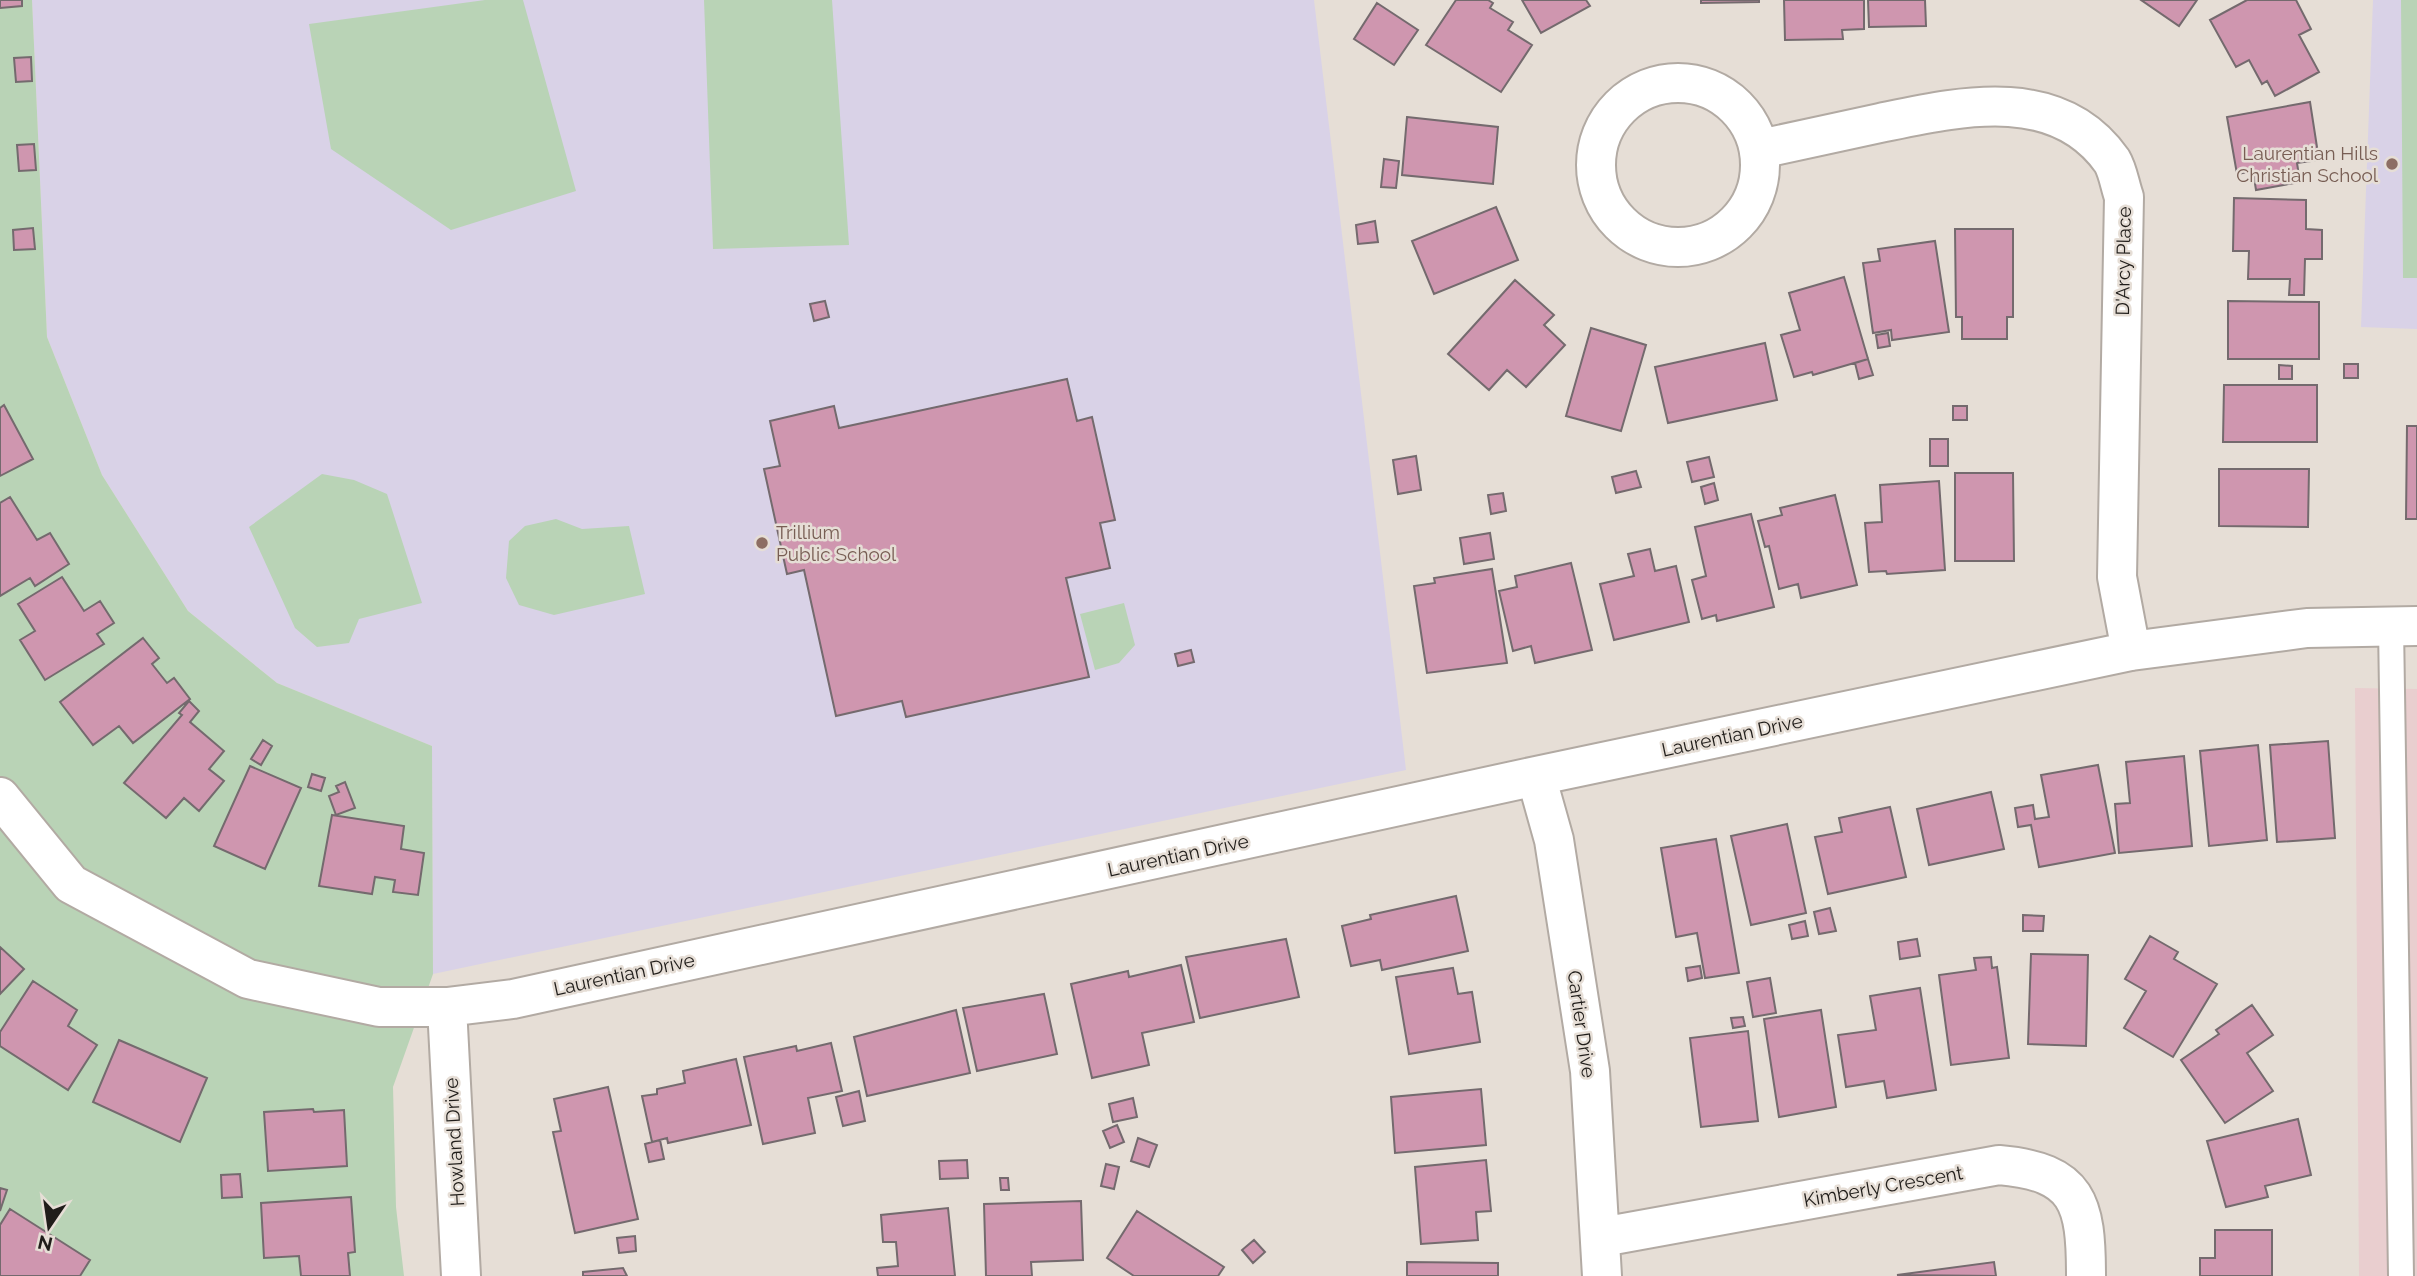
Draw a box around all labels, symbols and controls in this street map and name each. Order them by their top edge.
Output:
place label: Laurentian Hills Christian School [2236,142,2379,186]
marker: Laurentian Hills Christian School [2384,156,2400,172]
street label: D'Arcy Place [2111,206,2135,316]
place label: Trillium Public School [776,521,897,565]
marker: Trillium Public School [754,535,770,551]
street label: Laurentian Drive [1660,709,1804,761]
street label: Laurentian Drive [1106,829,1250,881]
street label: Laurentian Drive [552,948,696,1000]
street label: Cartier Drive [1564,969,1600,1079]
street label: Howland Drive [440,1077,468,1207]
street label: Kimberly Crescent [1802,1161,1965,1211]
north arrow [14,1192,84,1262]
text: N [36,1231,55,1256]

